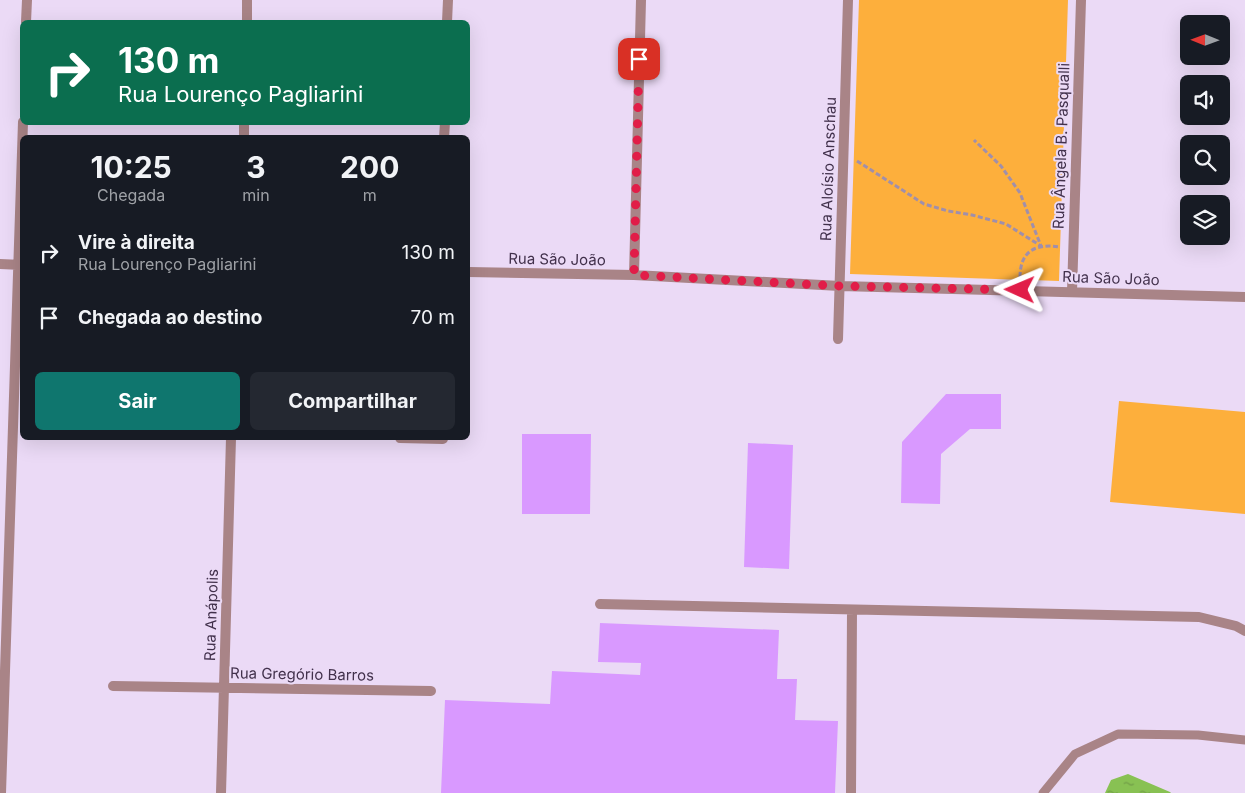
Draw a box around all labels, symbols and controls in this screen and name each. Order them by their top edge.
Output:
north arrow [1180,15,1230,65]
map controls [1180,15,1230,245]
pin [618,38,660,80]
text: 130 m [118,39,220,81]
icon: right [35,40,100,105]
icon: arrive [625,45,653,73]
street label: Rua Ângela B. Pasqualli [1049,63,1073,229]
button: sound [1180,75,1230,125]
text: Rua Lourenço Pagliarini [118,81,363,107]
street label: Rua Aloísio Anschau [816,97,840,241]
button: search [1180,135,1230,185]
text: 10:25 [91,149,172,185]
text: 3 [246,149,266,185]
text: 200 [340,149,399,185]
text: Chegada [97,185,165,205]
text: min [242,185,270,205]
text: m [363,185,377,205]
button: layers [1180,195,1230,245]
text: Vire à direita [78,231,195,254]
icon: right [35,239,63,267]
text: 130 m [402,241,455,264]
street label: Rua São João [508,249,606,269]
text: Rua Lourenço Pagliarini [78,254,256,274]
position arrow [993,263,1045,315]
street label: Rua São João [1062,267,1160,289]
icon: arrive [35,304,63,332]
text: Chegada ao destino [78,306,262,329]
text: 70 m [411,306,455,329]
button: Sair [35,372,240,430]
button: Compartilhar [250,372,455,430]
street label: Rua Anápolis [200,569,222,661]
street label: Rua Gregório Barros [230,663,374,685]

